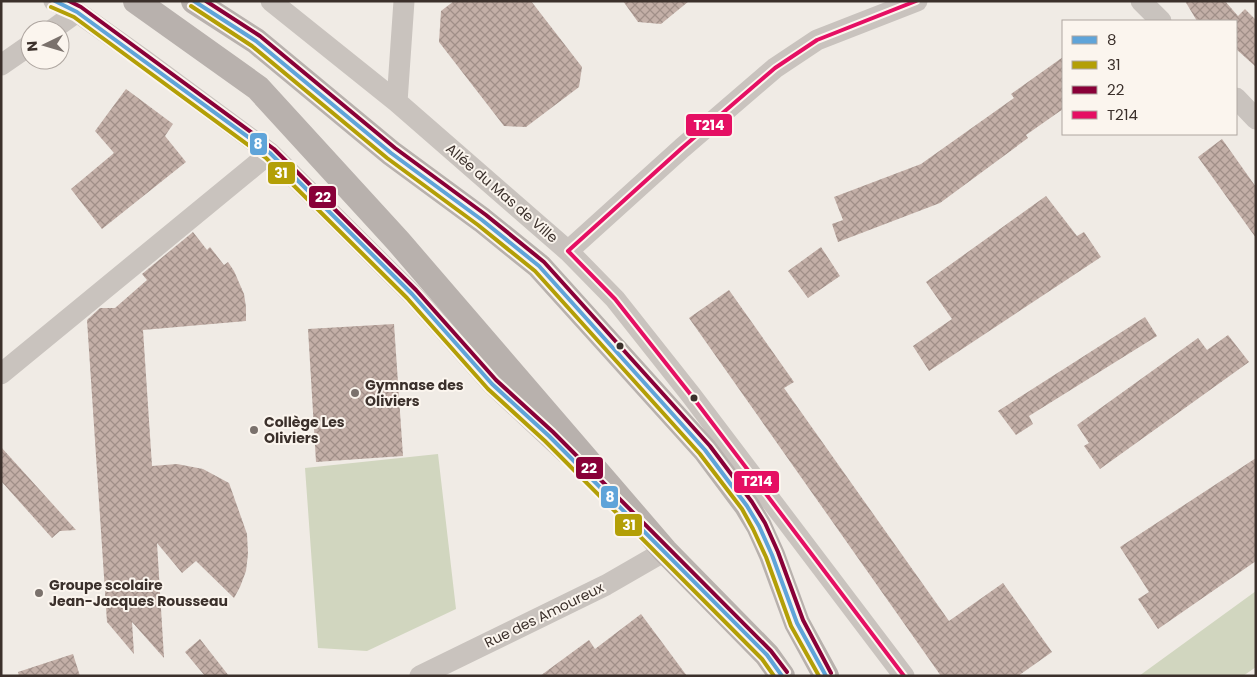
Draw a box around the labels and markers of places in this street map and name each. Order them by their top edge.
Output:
unlabelled marker [615,341,625,351]
place label: Gymnase des Oliviers [365,375,464,411]
marker: Gymnase des Oliviers [349,387,361,399]
unlabelled marker [689,393,699,403]
place label: Collège Les Oliviers [264,412,345,448]
marker: Collège Les Oliviers [248,424,260,436]
place label: Groupe scolaire Jean-Jacques Rousseau [49,575,228,611]
marker: Groupe scolaire Jean-Jacques Rousseau [33,587,45,599]

